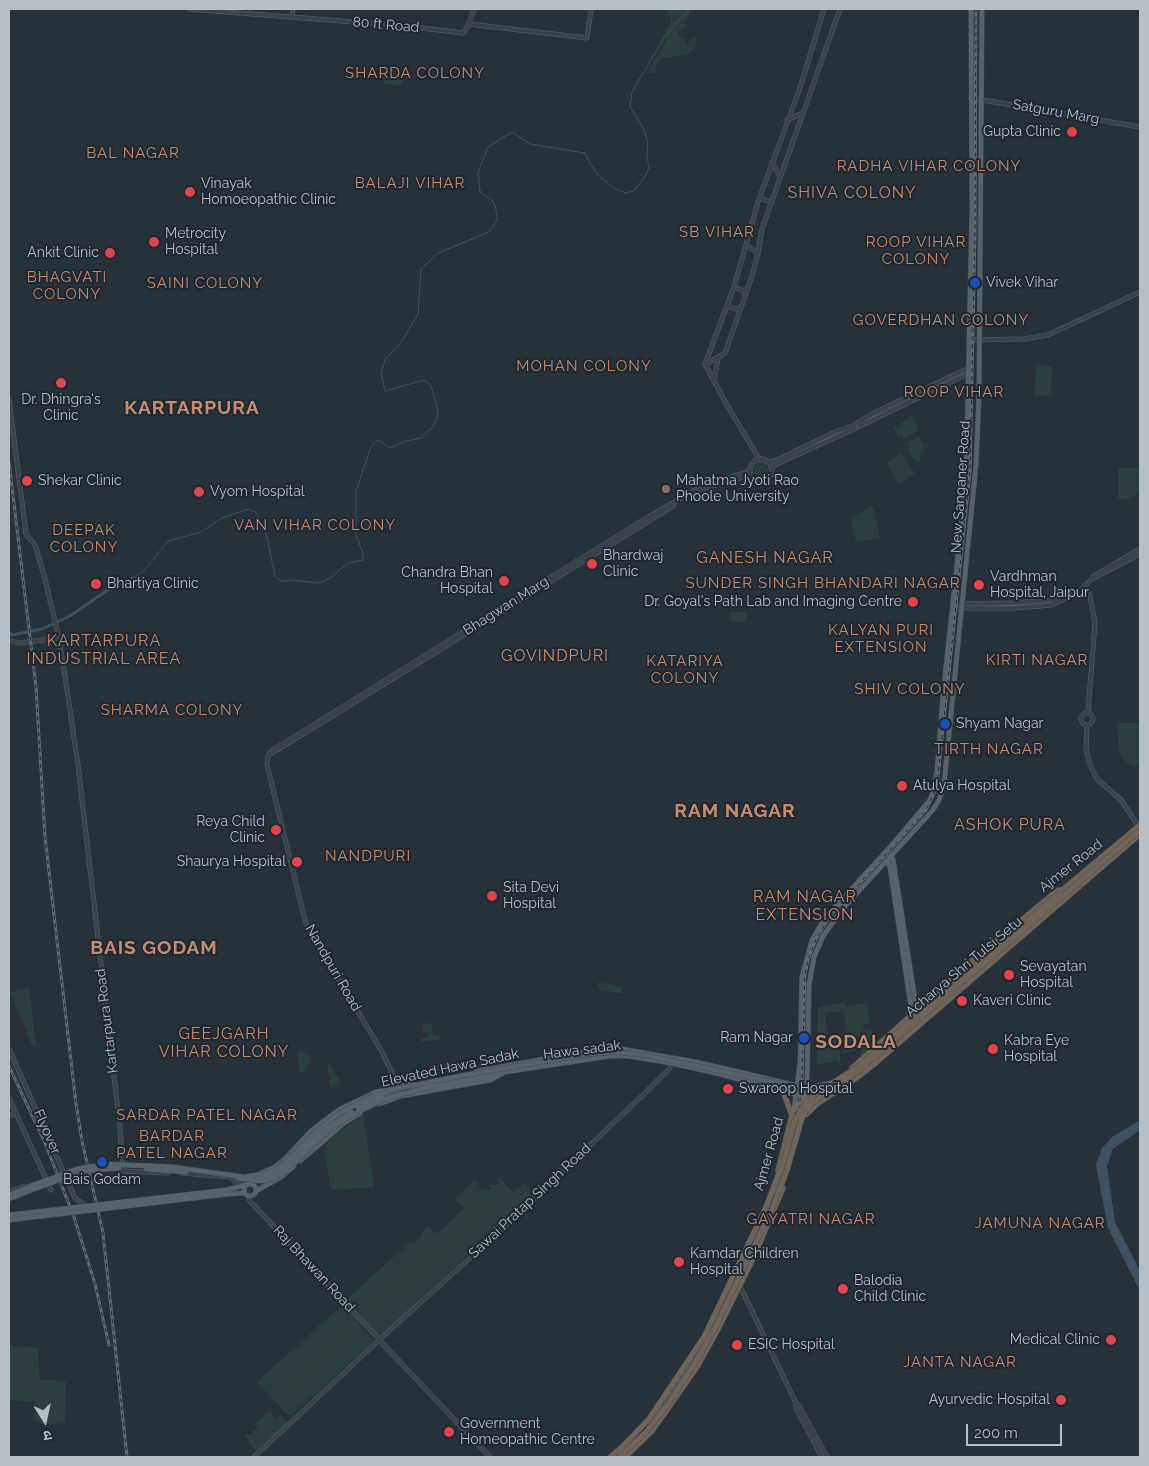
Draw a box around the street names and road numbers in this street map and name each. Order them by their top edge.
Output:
street label: 80 ft Road [352,14,420,36]
street label: Satguru Marg [1011,96,1101,128]
street label: New Sanganer Road [948,420,974,554]
street label: Bhagwan Marg [460,573,552,639]
street label: Ajmer Road [1036,836,1106,896]
street label: Acharya Shri Tulsi Setu [902,913,1026,1021]
street label: Nandpuri Road [301,922,365,1014]
street label: Kartarpura Road [92,968,122,1074]
street label: Hawa sadak [542,1037,622,1063]
street label: Elevated Hawa Sadak [380,1045,520,1091]
street label: Flyover [30,1107,64,1157]
street label: Ajmer Road [750,1115,788,1193]
street label: Sawai Pratap Singh Road [465,1140,595,1262]
street label: Raj Bhawan Road [270,1222,358,1316]

